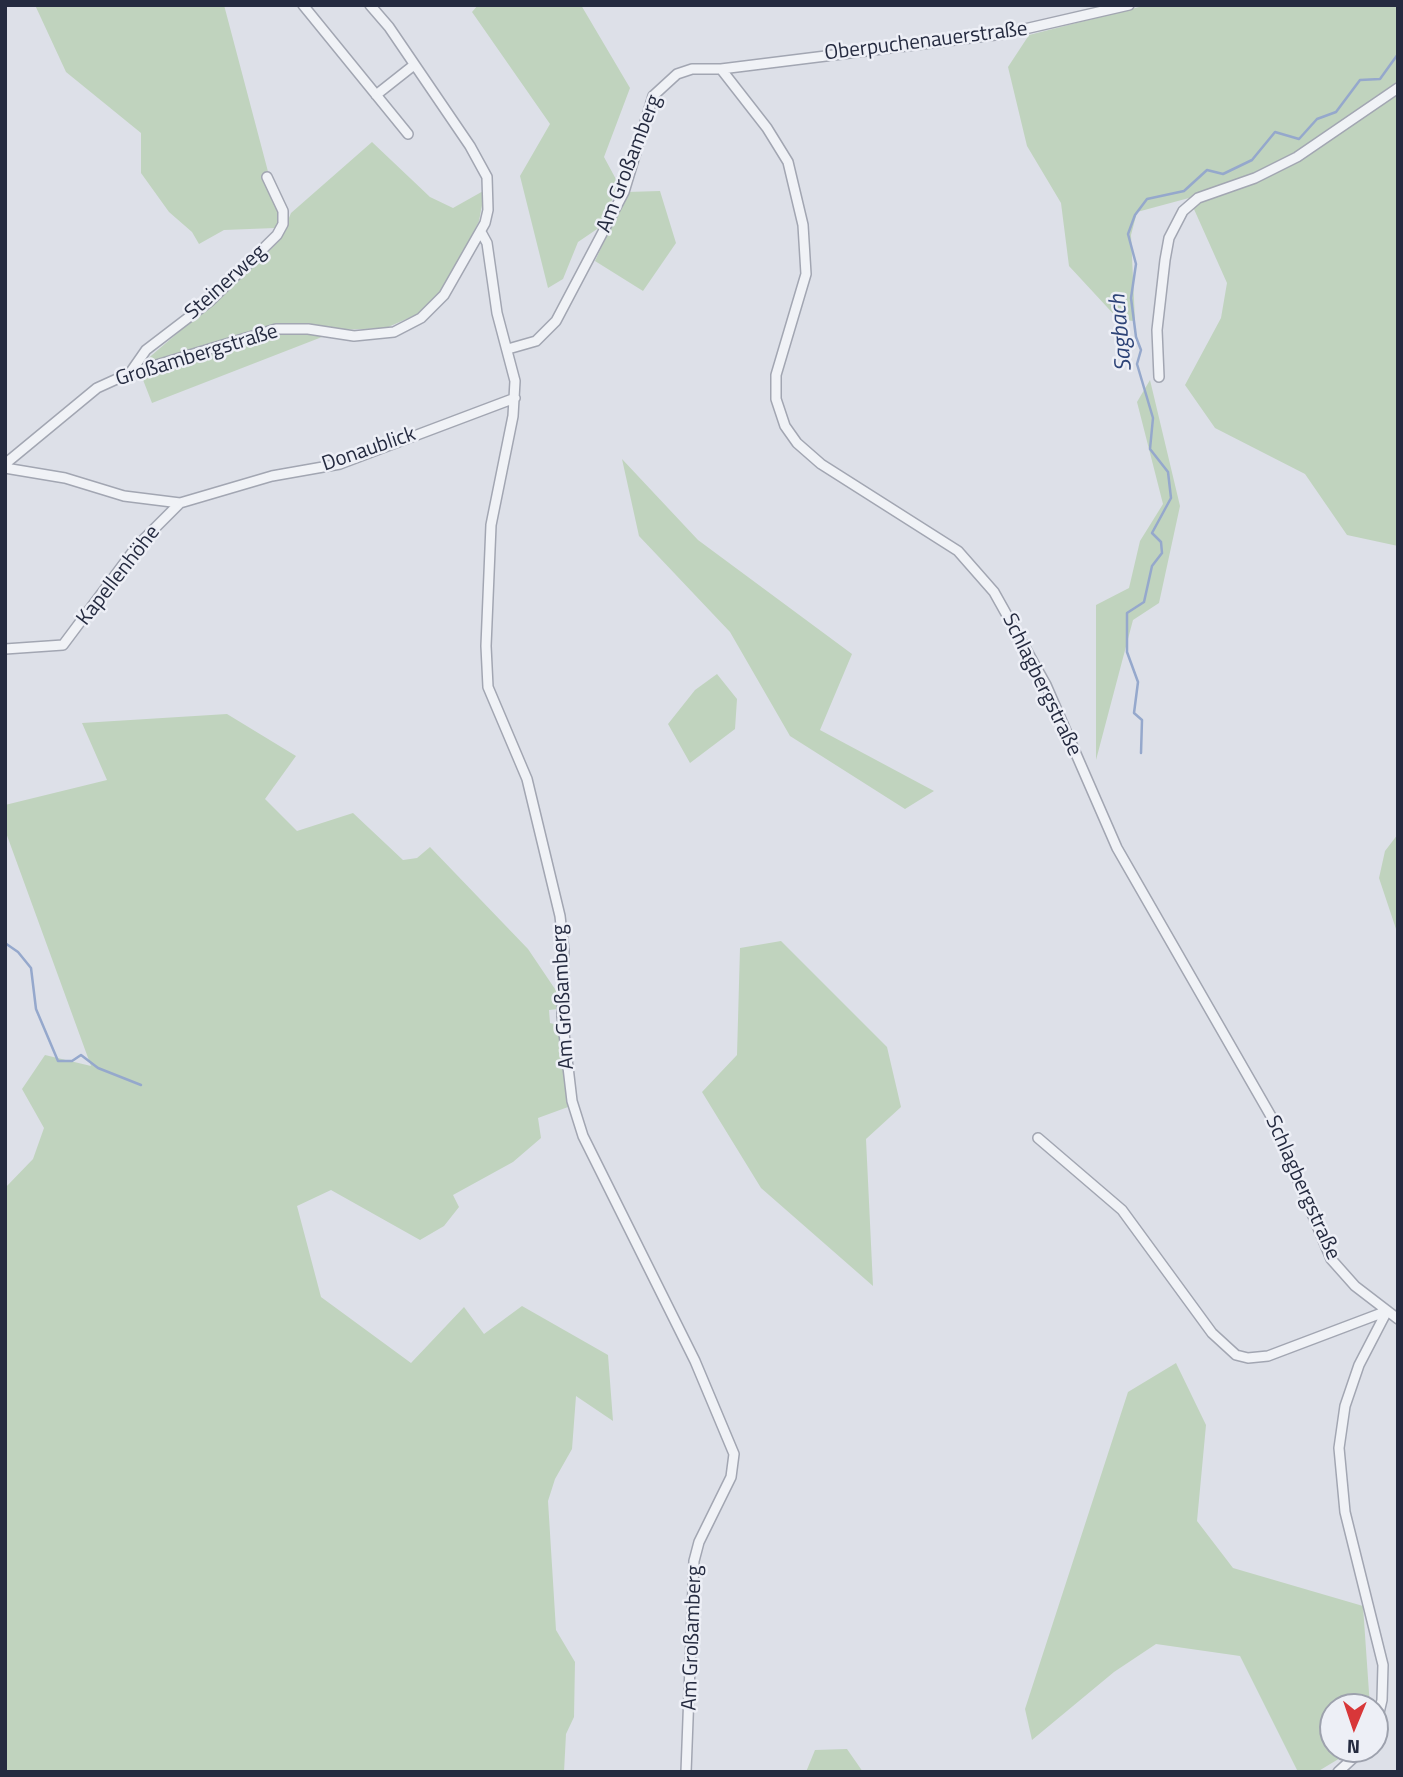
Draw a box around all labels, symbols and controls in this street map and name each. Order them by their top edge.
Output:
street label: Oberpuchenauerstraße [823,17,1029,67]
street label: Am Großamberg [592,92,668,236]
street label: Steinerweg [180,240,272,326]
water label: Sagbach [1105,293,1139,373]
street label: Großambergstraße [113,319,281,393]
street label: Donaublick [319,422,419,478]
street label: Kapellenhöhe [72,521,166,631]
street label: Schlagbergstraße [996,610,1086,760]
street label: Am Großamberg [548,924,580,1070]
street label: Schlagbergstraße [1259,1112,1345,1264]
street label: Am Großamberg [678,1565,708,1711]
north arrow [1319,1693,1389,1763]
text: N [1346,1733,1360,1762]

